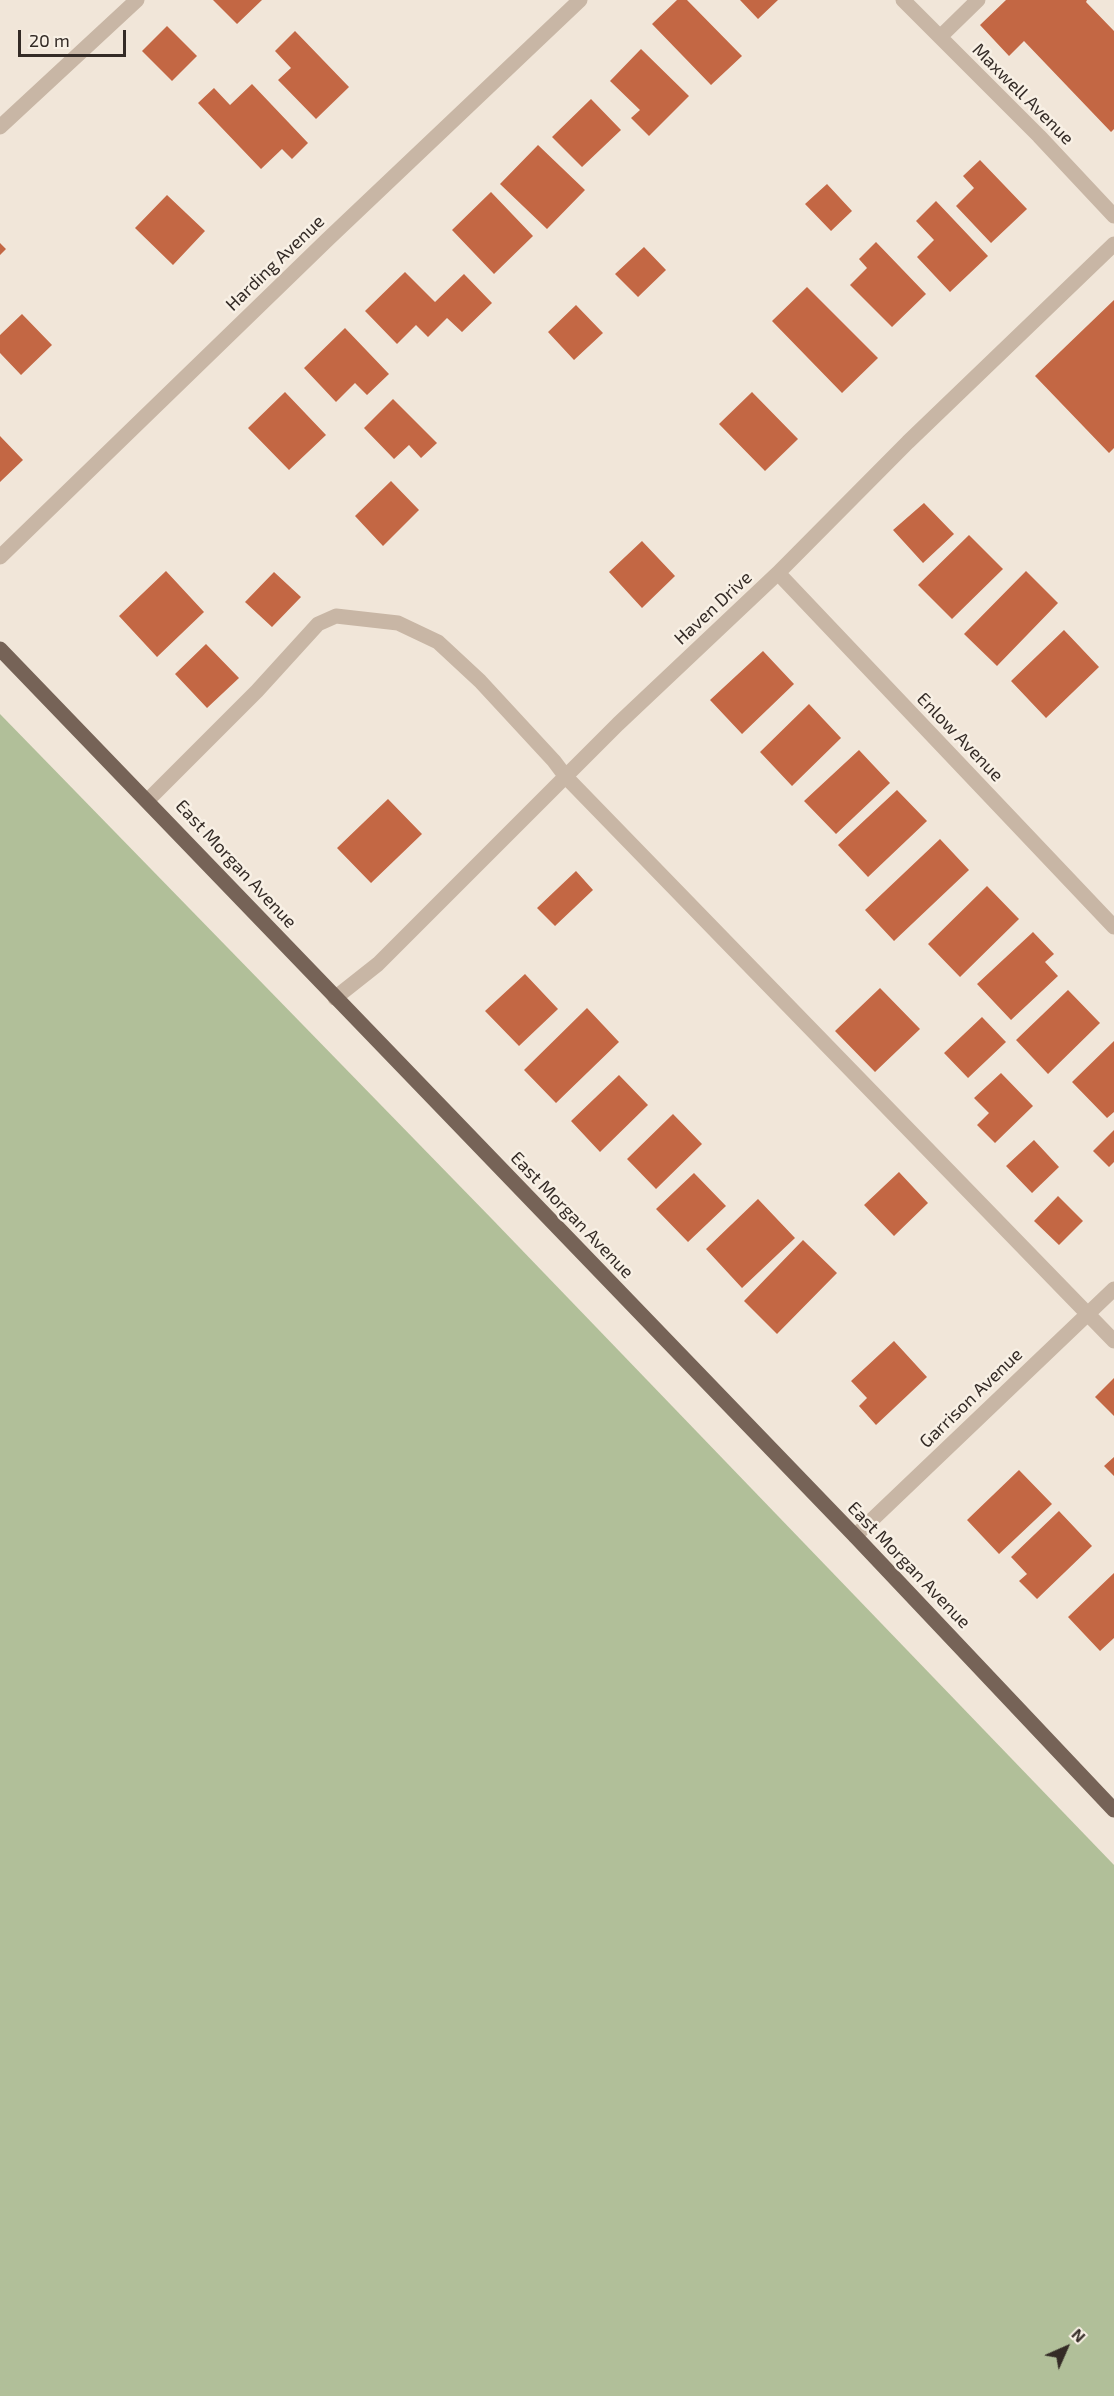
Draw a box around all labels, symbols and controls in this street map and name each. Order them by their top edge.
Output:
scale bar [21,18,129,56]
text: 20 m [29,29,70,51]
street label: Maxwell Avenue [968,39,1078,149]
street label: Harding Avenue [221,211,329,315]
street label: Haven Drive [670,567,756,649]
street label: Enlow Avenue [912,688,1008,786]
street label: East Morgan Avenue [171,795,301,933]
street label: East Morgan Avenue [506,1147,638,1283]
street label: Garrison Avenue [915,1344,1027,1452]
street label: East Morgan Avenue [843,1497,975,1633]
north arrow [1036,2318,1096,2378]
text: N [1068,2324,1090,2346]

